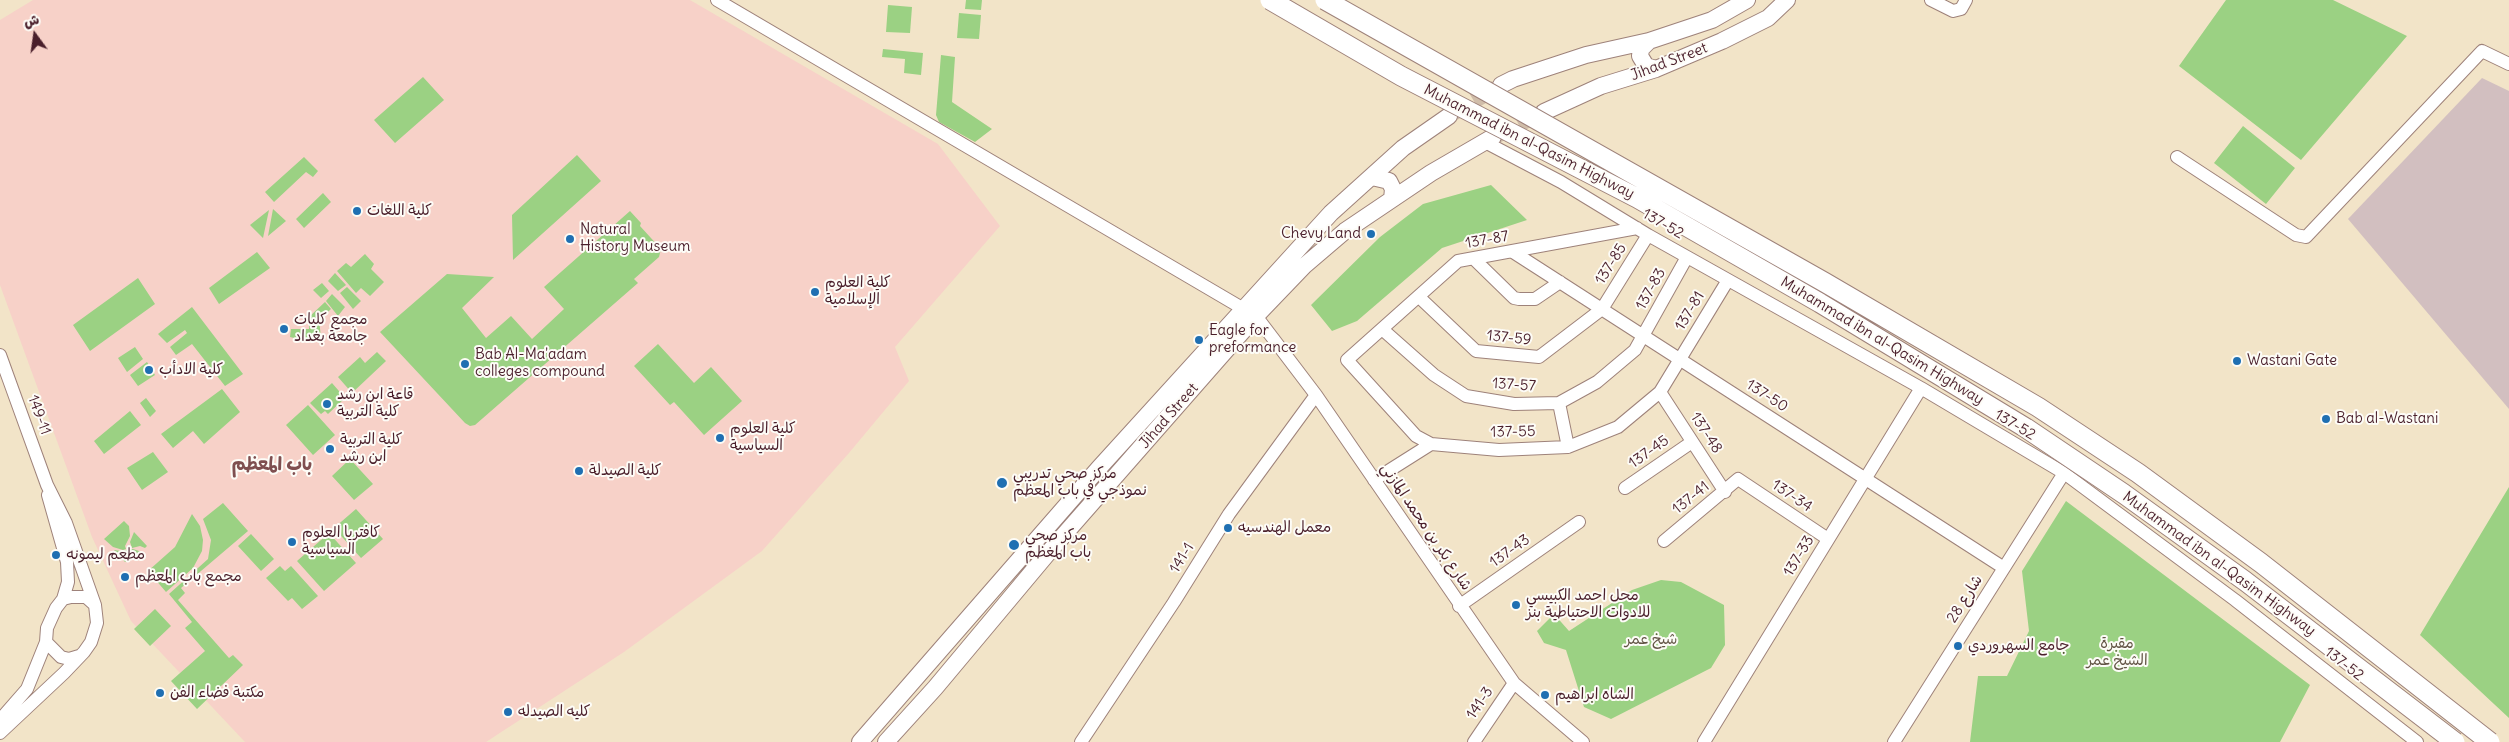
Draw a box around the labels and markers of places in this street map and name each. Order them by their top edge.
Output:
place label: كلية اللغات [367,202,432,220]
marker: كلية اللغات [351,205,363,217]
place label: Natural History Museum [580,221,690,256]
place label: Chevy Land [1281,225,1361,243]
marker: Chevy Land [1365,228,1377,240]
marker: Natural History Museum [564,233,576,245]
place label: كلية العلوم الإسلامية [825,274,891,309]
marker: كلية العلوم الإسلامية [809,286,821,298]
place label: مجمع كليات جامعة بغداد [294,311,367,346]
place label: Eagle for preformance [1209,322,1296,357]
marker: مجمع كليات جامعة بغداد [278,323,290,335]
marker: Eagle for preformance [1193,334,1205,346]
place label: Bab Al-Ma'adam colleges compound [475,346,605,381]
place label: Wastani Gate [2247,352,2337,370]
marker: Wastani Gate [2231,355,2243,367]
marker: Bab Al-Ma'adam colleges compound [459,358,471,370]
place label: كلية الادأب [159,361,223,379]
marker: كلية الادأب [143,364,155,376]
place label: قاعة ابن رشد كلية التربية [337,386,413,421]
marker: قاعة ابن رشد كلية التربية [321,398,333,410]
place label: Bab al-Wastani [2336,410,2438,428]
marker: Bab al-Wastani [2320,413,2332,425]
place label: كلية العلوم السياسية [730,420,796,455]
place label: كلية التربية ابن رشد [340,431,402,466]
marker: كلية العلوم السياسية [714,432,726,444]
marker: كلية التربية ابن رشد [324,443,336,455]
place label: كلية الصيدلة [589,462,661,480]
marker: كلية الصيدلة [573,465,585,477]
place label: مركز صحي تدريبي نموذجي في باب المعظم [1013,465,1147,500]
marker: مركز صحي تدريبي نموذجي في باب المعظم [995,476,1009,490]
place label: معمل الهندسيه [1238,519,1331,537]
marker: معمل الهندسيه [1222,522,1234,534]
place label: كافتريا العلوم السياسية [302,524,380,559]
place label: مركز صحي باب المغظم [1025,527,1091,562]
marker: كافتريا العلوم السياسية [286,536,298,548]
marker: مركز صحي باب المغظم [1007,538,1021,552]
place label: مطعم ليمونه [66,546,145,564]
marker: مطعم ليمونه [50,549,62,561]
place label: مجمع باب المعظم [135,568,242,586]
marker: مجمع باب المعظم [119,571,131,583]
place label: محل احمد الكبيسي للادوات الاحتياطية بنز [1526,587,1650,622]
marker: محل احمد الكبيسي للادوات الاحتياطية بنز [1510,599,1522,611]
place label: جامع السهروردي [1968,637,2070,655]
marker: جامع السهروردي [1952,640,1964,652]
place label: مكتبة فضاء الفن [170,684,264,702]
place label: الشاه ابراهيم [1555,686,1634,704]
marker: مكتبة فضاء الفن [154,687,166,699]
marker: الشاه ابراهيم [1539,689,1551,701]
place label: كليه الصيدله [518,703,590,721]
marker: كليه الصيدله [502,706,514,718]

